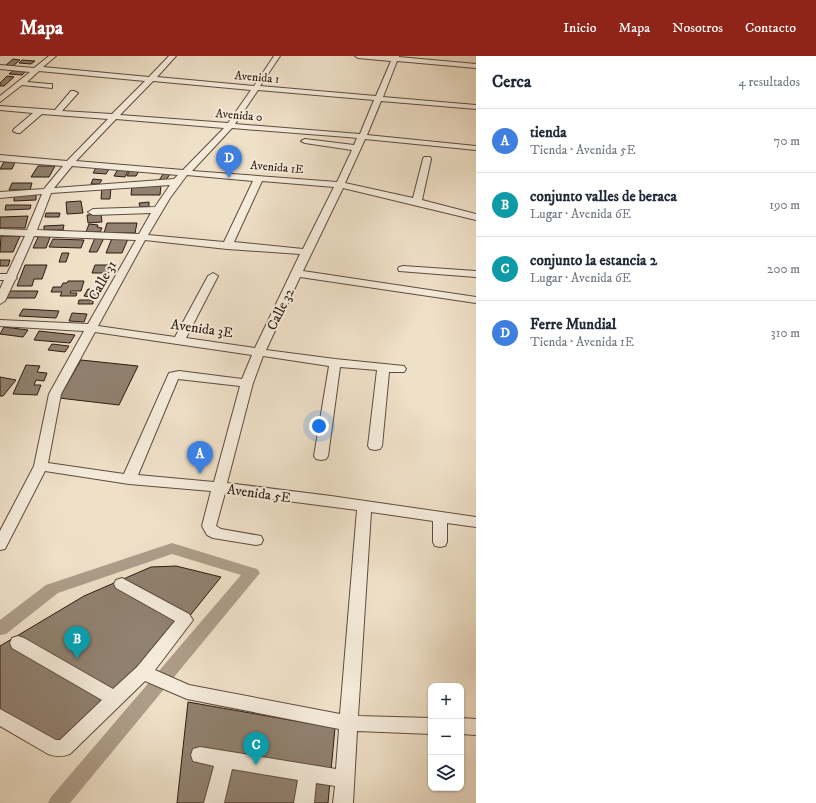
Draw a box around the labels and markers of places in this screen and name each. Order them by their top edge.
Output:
pin: D [216,145,242,178]
pin: A [187,441,213,474]
pin: B [64,626,90,659]
pin: C [243,732,269,765]

